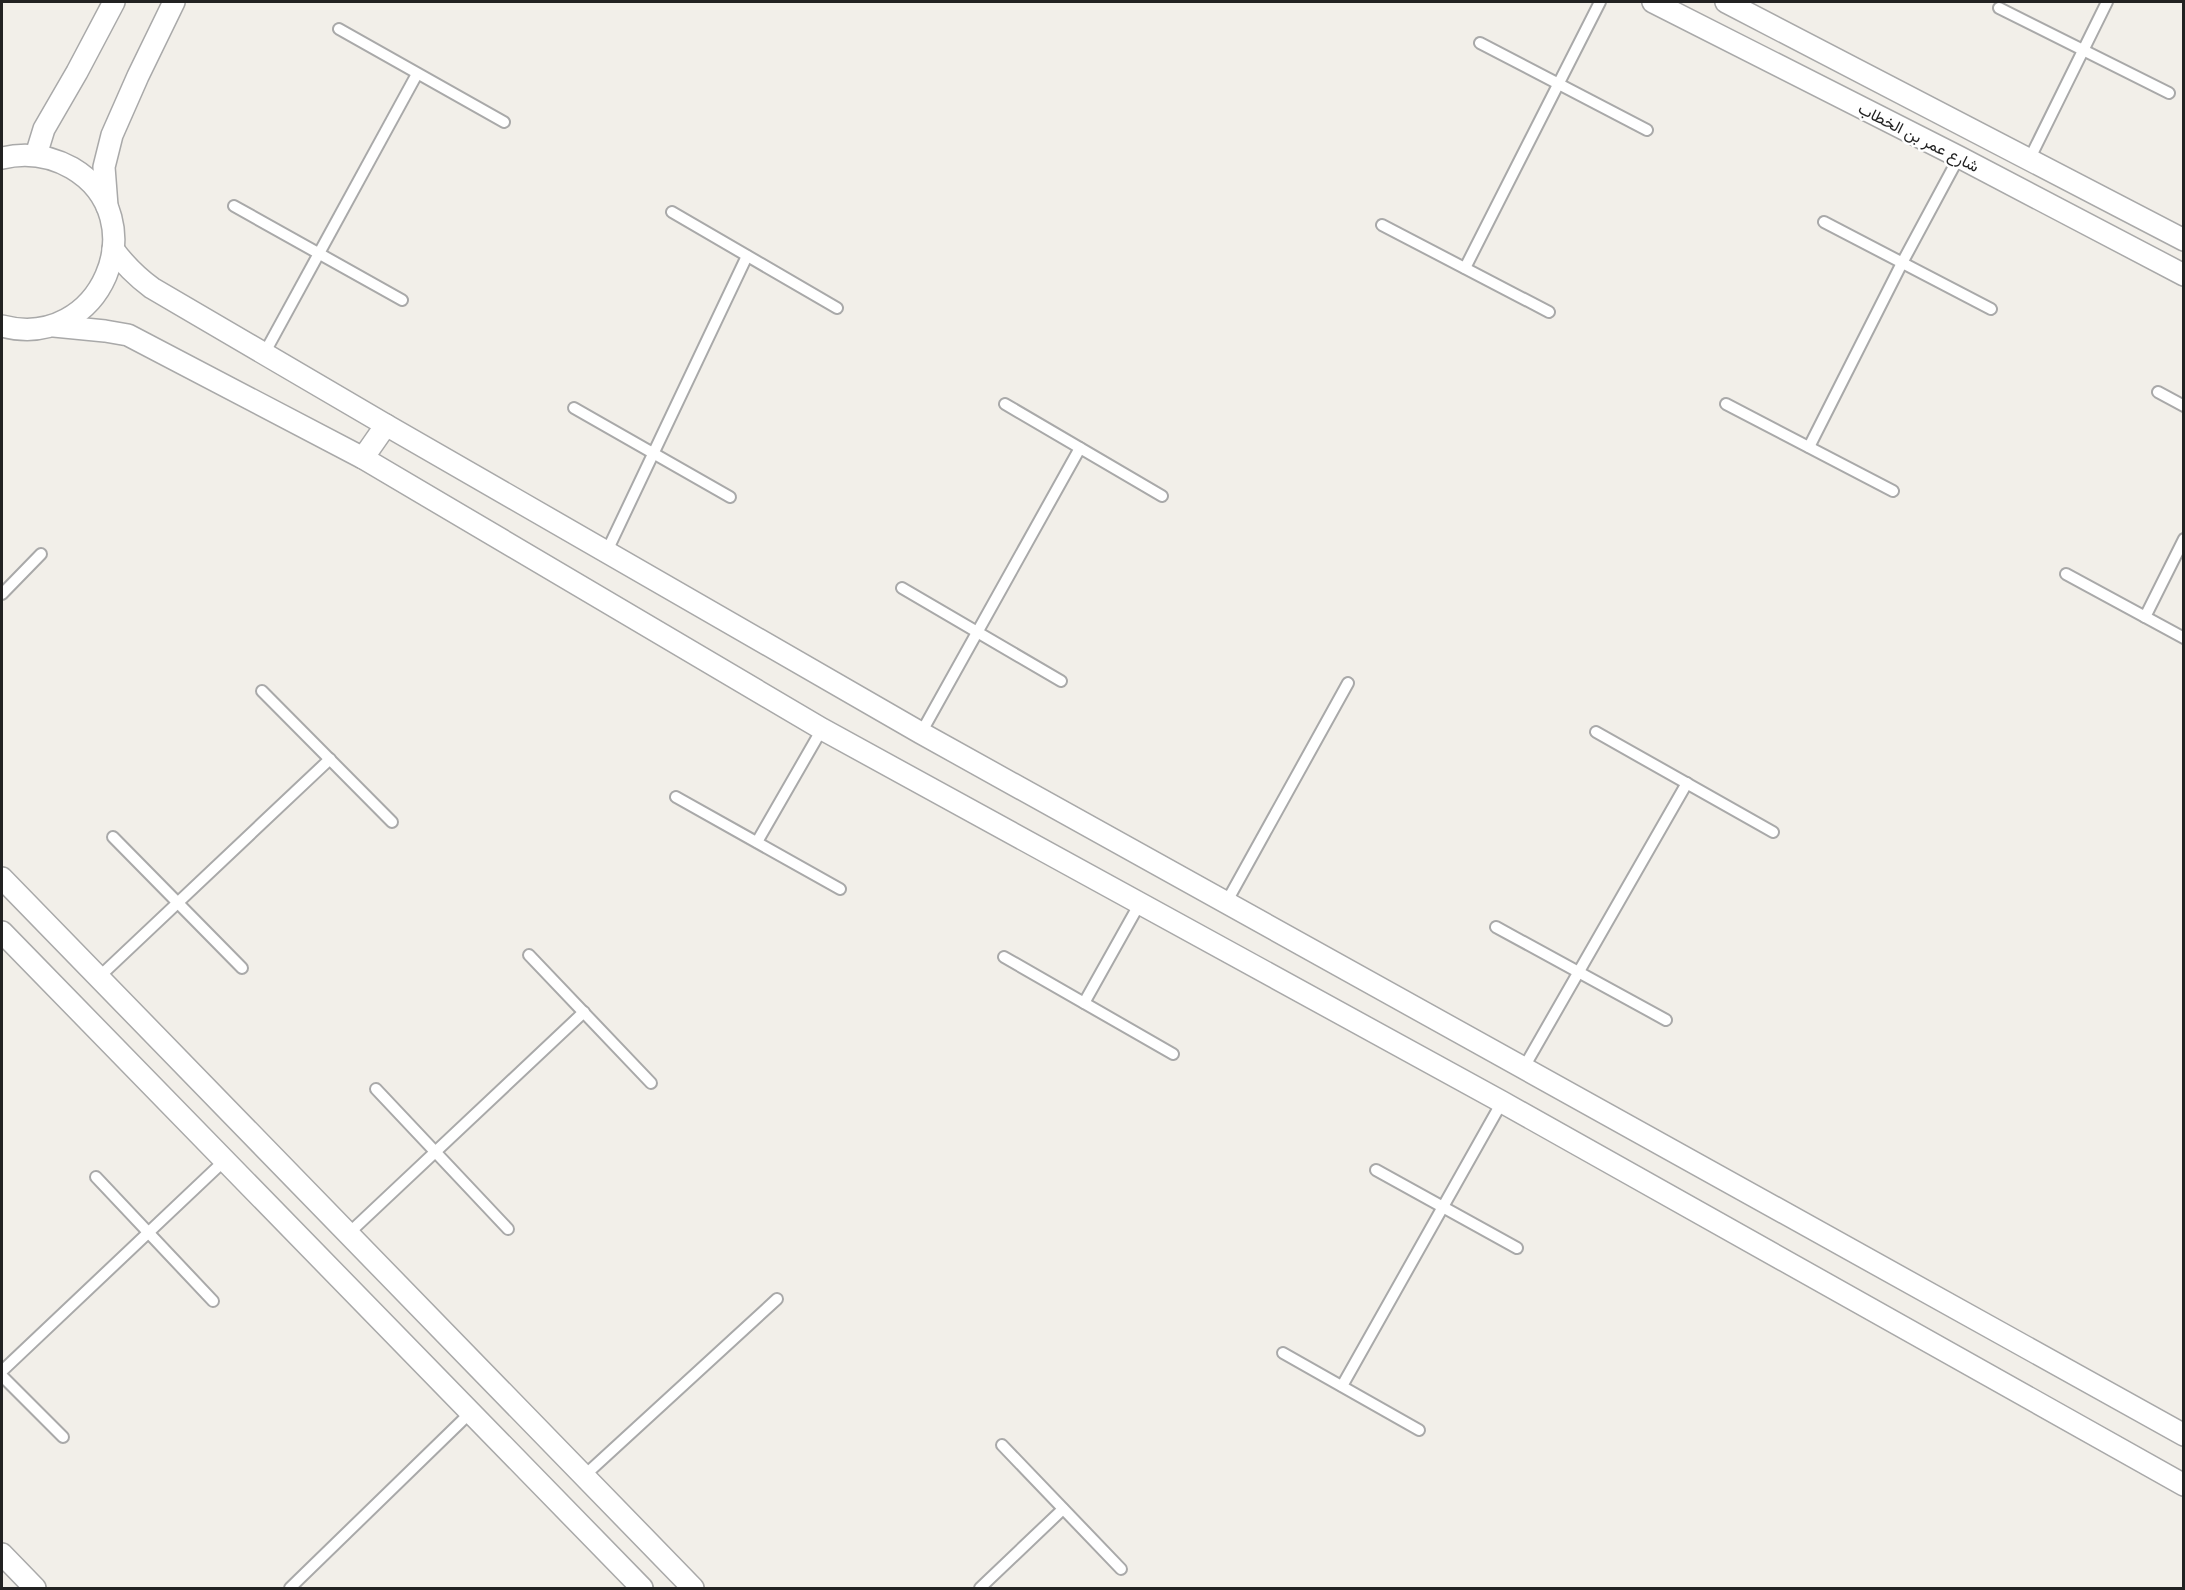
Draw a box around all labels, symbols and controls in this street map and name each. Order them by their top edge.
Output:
street label: شارع عمر بن الخطاب [1854,97,1983,178]

